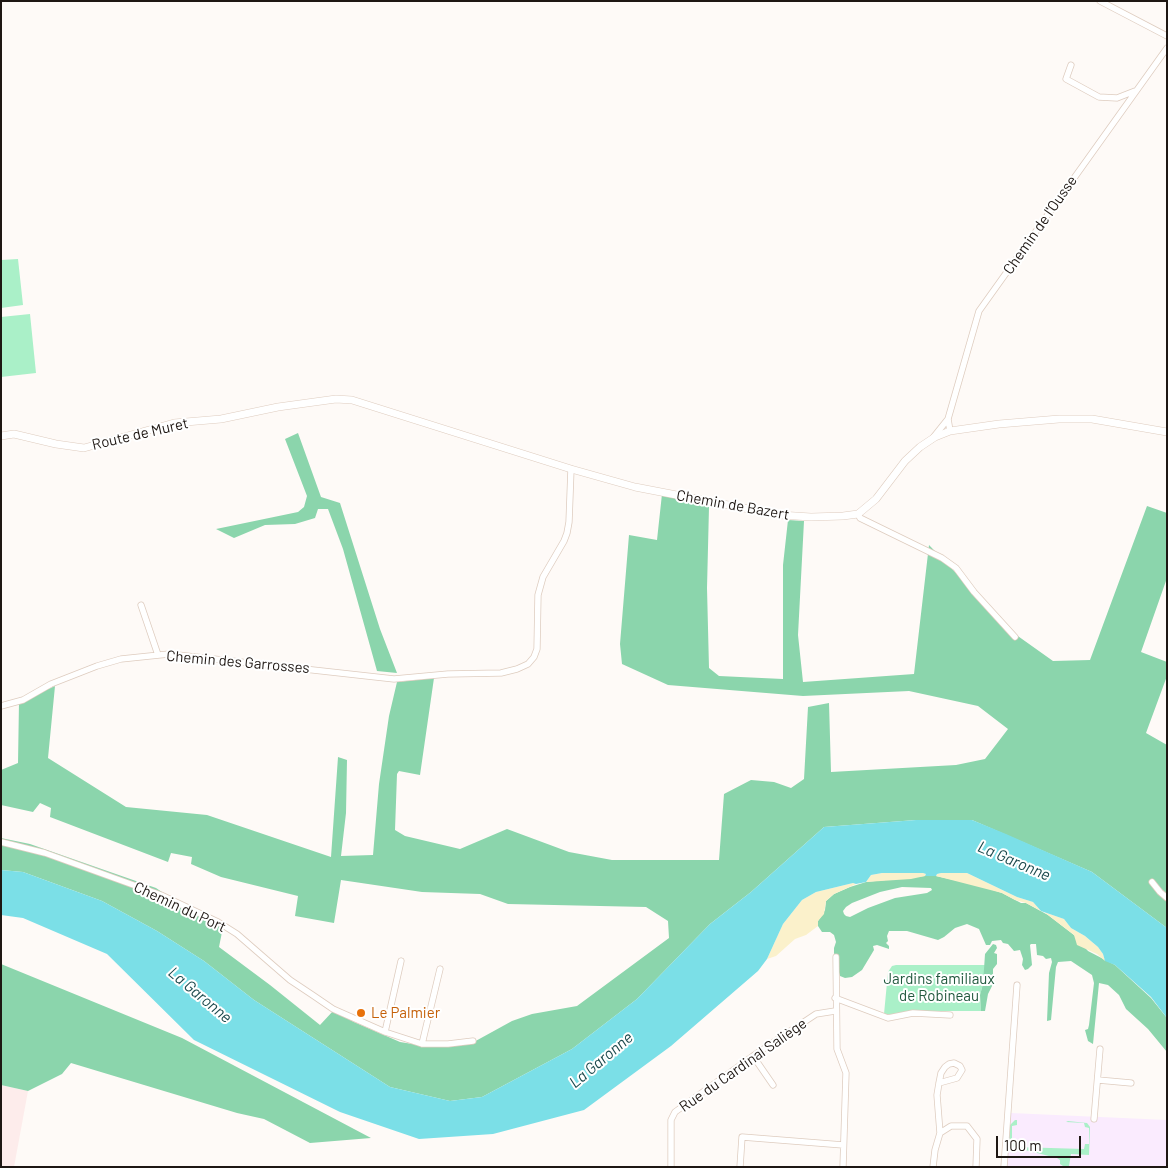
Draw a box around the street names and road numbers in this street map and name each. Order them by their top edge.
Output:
street label: Chemin de l'Ousse [999,172,1081,278]
street label: Route de Muret [90,414,190,454]
street label: Chemin de Bazert [675,486,791,524]
street label: Chemin des Garrosses [166,647,310,677]
street label: Chemin du Port [131,878,229,936]
street label: Rue du Cardinal Saliège [676,1014,810,1116]

